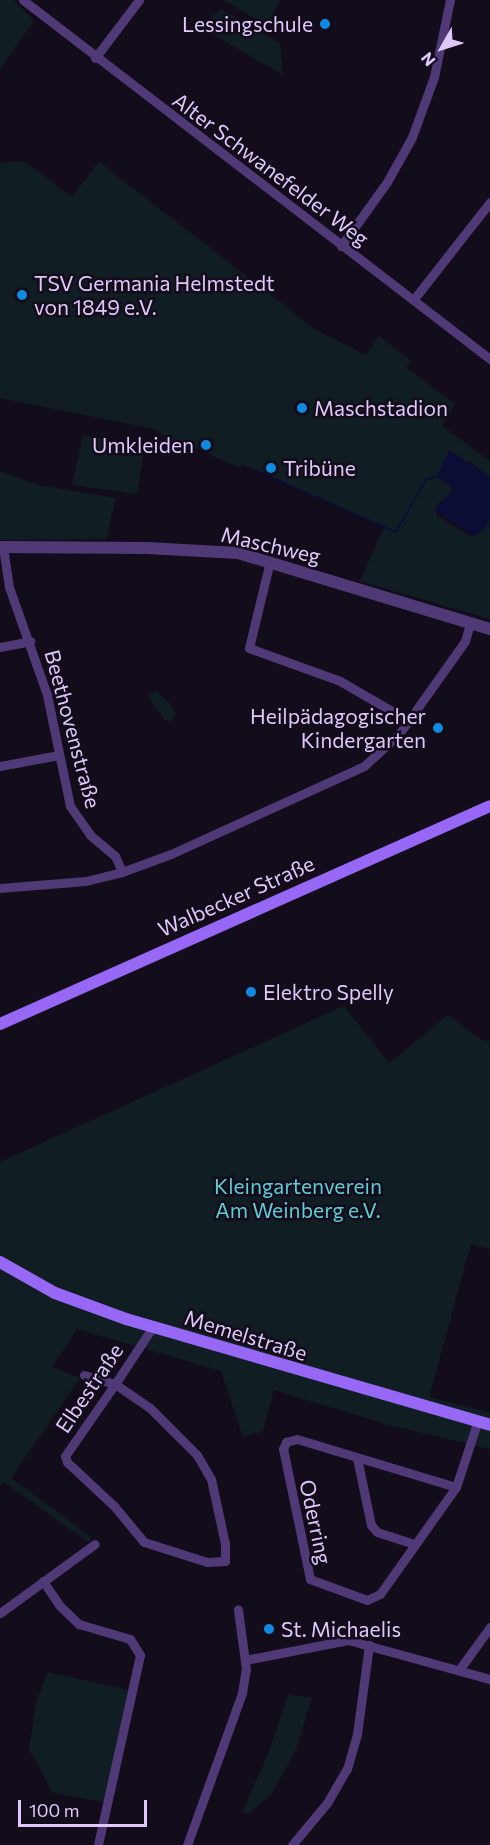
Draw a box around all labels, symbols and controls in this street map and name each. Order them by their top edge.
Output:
place label: Lessingschule [182,11,313,37]
marker: Lessingschule [318,17,332,31]
north arrow [412,18,472,78]
text: N [416,49,439,70]
street label: Alter Schwanefelder Weg [168,87,374,251]
place label: TSV Germania Helmstedt von 1849 e.V. [34,270,275,320]
marker: TSV Germania Helmstedt von 1849 e.V. [15,288,29,302]
place label: Maschstadion [314,395,448,421]
marker: Maschstadion [295,401,309,415]
place label: Umkleiden [92,432,194,458]
marker: Umkleiden [199,438,213,452]
place label: Tribüne [283,455,356,481]
marker: Tribüne [264,461,278,475]
street label: Maschweg [219,521,323,569]
street label: Beethovenstraße [40,647,106,811]
place label: Heilpädagogischer Kindergarten [250,703,426,753]
marker: Heilpädagogischer Kindergarten [431,721,445,735]
street label: Walbecker Straße [154,850,318,942]
place label: Elektro Spelly [263,979,394,1005]
marker: Elektro Spelly [244,985,258,999]
park label: Kleingartenverein Am Weinberg e.V. [214,1173,382,1223]
street label: Memelstraße [182,1304,310,1366]
street label: Elbestraße [50,1339,128,1437]
street label: Oderring [295,1477,337,1567]
place label: St. Michaelis [281,1616,401,1642]
marker: St. Michaelis [262,1622,276,1636]
scale bar [21,1788,150,1826]
text: 100 m [29,1799,79,1821]

